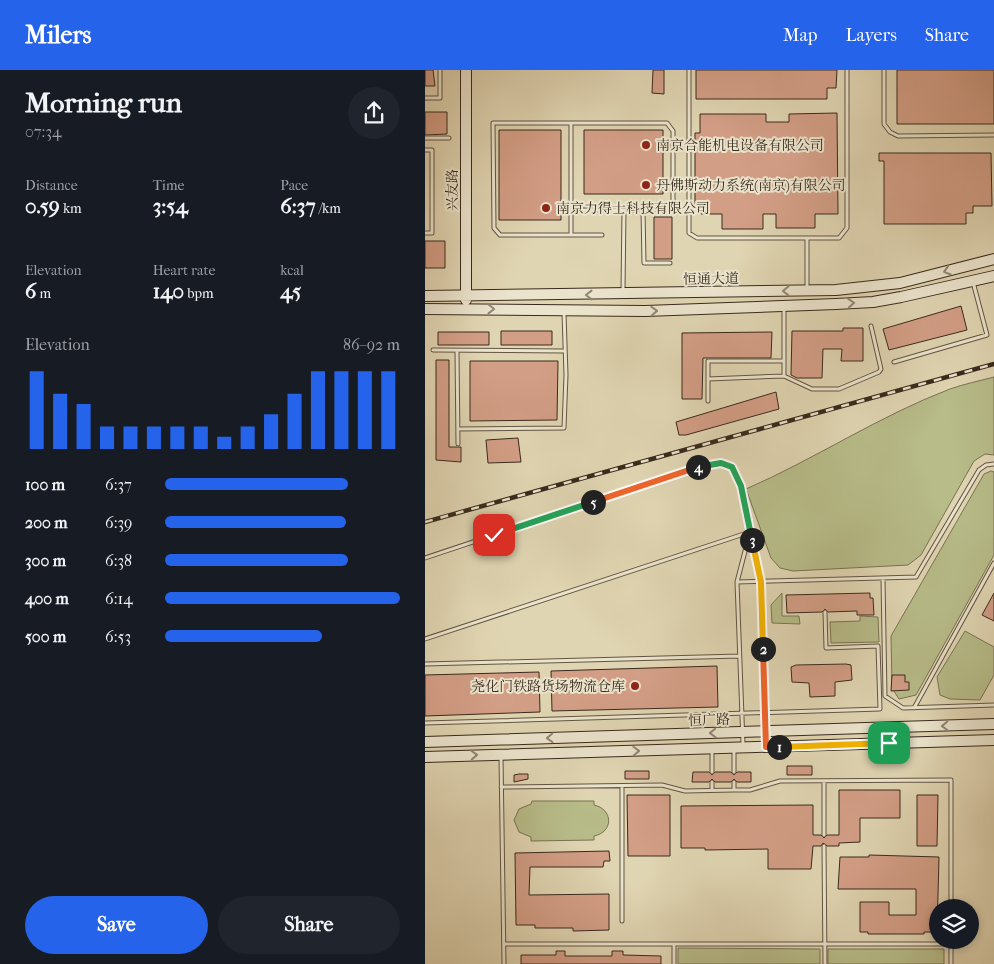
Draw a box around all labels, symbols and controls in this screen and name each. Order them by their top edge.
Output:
text: Milers [25,21,91,49]
text: Map [783,25,817,46]
text: Layers [845,25,897,46]
text: Share [925,25,969,46]
text: Morning run [25,86,182,119]
button: share [348,87,400,139]
text: 07:34 [25,122,61,141]
place label: 南京合能机电设备有限公司 [656,137,824,154]
marker: 南京合能机电设备有限公司 [640,139,652,151]
street label: 兴友路 [444,169,461,211]
text: Distance [25,177,78,194]
text: Time [153,177,184,194]
text: Pace [280,177,308,194]
place label: 丹佛斯动力系统(南京)有限公司 [656,177,846,194]
marker: 丹佛斯动力系统(南京)有限公司 [640,179,652,191]
text: 0.59 [25,194,60,218]
text: 3:54 [153,194,188,218]
text: 6:37 [280,194,316,218]
text: km [60,200,82,217]
text: /km [316,200,341,217]
place label: 南京力得士科技有限公司 [556,200,710,217]
marker: 南京力得士科技有限公司 [540,202,552,214]
text: Elevation [25,262,82,279]
text: Heart rate [153,262,215,279]
text: kcal [280,262,304,279]
one-way arrow [943,266,952,276]
street label: 恒通大道 [683,270,739,288]
text: 6 [25,279,36,303]
text: 140 [153,279,184,303]
text: 45 [280,279,301,303]
text: m [36,285,51,302]
text: bpm [184,285,214,302]
one-way arrow [782,286,790,296]
one-way arrow [585,290,592,300]
one-way arrow [847,298,855,309]
one-way arrow [488,304,495,314]
one-way arrow [650,305,658,316]
text: Elevation [25,335,90,354]
text: 86–92 m [343,335,400,354]
pin: 4 [685,454,711,480]
text: 4 [694,459,703,476]
text: 100 m [25,475,65,494]
text: 6:37 [105,475,132,494]
pin: 5 [581,490,605,514]
text: 5 [590,494,597,511]
text: 200 m [25,513,68,532]
text: 6:39 [105,513,133,532]
pin [473,514,515,556]
icon: check [480,521,508,549]
pin: 3 [739,528,765,552]
text: 3 [750,532,755,549]
text: 300 m [25,551,66,570]
text: 6:38 [105,551,132,570]
text: 400 m [25,589,69,608]
text: 6:14 [105,589,133,608]
text: 500 m [25,627,66,646]
text: 6:53 [105,627,131,646]
pin: 2 [751,636,775,662]
text: 2 [760,641,767,658]
place label: 尧化门铁路货场物流仓库 [471,678,625,695]
marker: 尧化门铁路货场物流仓库 [629,680,641,692]
street label: 恒广路 [688,711,730,729]
one-way arrow [941,721,949,731]
pin [868,722,910,764]
one-way arrow [709,728,717,739]
icon: arrive [875,729,903,757]
one-way arrow [546,733,554,743]
pin: 1 [767,734,791,760]
text: 1 [777,739,782,756]
one-way arrow [632,745,640,756]
one-way arrow [470,750,478,760]
button: Save [25,896,208,954]
button: Share [218,896,400,954]
map controls [929,899,979,949]
button: layers [929,899,979,949]

